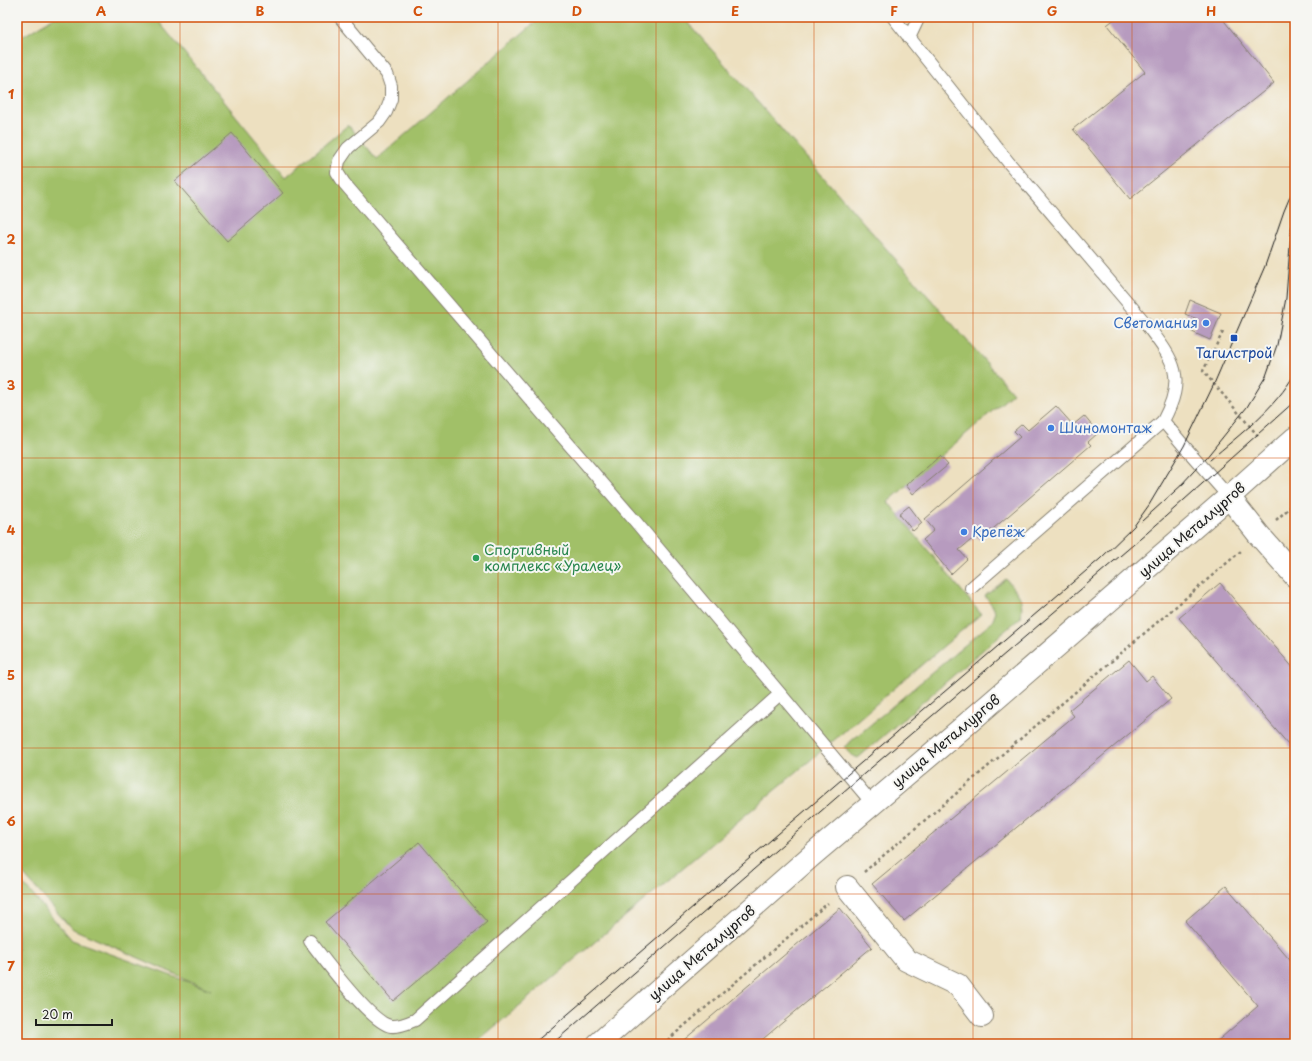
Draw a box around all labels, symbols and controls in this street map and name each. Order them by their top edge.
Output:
text: A [96,1,106,20]
text: B [256,1,265,20]
text: C [413,1,423,20]
text: D [572,1,582,20]
text: E [731,1,739,20]
text: F [890,1,898,20]
text: G [1047,1,1057,20]
text: H [1206,1,1216,20]
text: 1 [8,84,14,103]
text: 2 [6,229,16,248]
place label: Светомания [1113,312,1198,333]
marker: Светомания [1201,318,1211,328]
marker: Тагилстрой [1229,333,1239,343]
place label: Тагилстрой [1195,342,1273,363]
text: 3 [7,375,16,394]
place label: Шиномонтаж [1059,417,1153,438]
marker: Шиномонтаж [1046,423,1056,433]
street label: улица Металлургов [1134,477,1250,582]
text: 4 [7,520,16,539]
place label: Крепёж [972,521,1025,542]
marker: Крепёж [959,527,969,537]
place label: Спортивный комплекс «Уралец» [484,539,621,576]
marker: Спортивный комплекс «Уралец» [471,553,481,563]
text: 5 [7,665,15,684]
street label: улица Металлургов [887,689,1004,792]
text: 6 [6,811,16,830]
street label: улица Металлургов [644,900,760,1005]
text: 7 [7,956,15,975]
scale bar [36,1001,112,1027]
text: 20 m [42,1005,73,1023]

